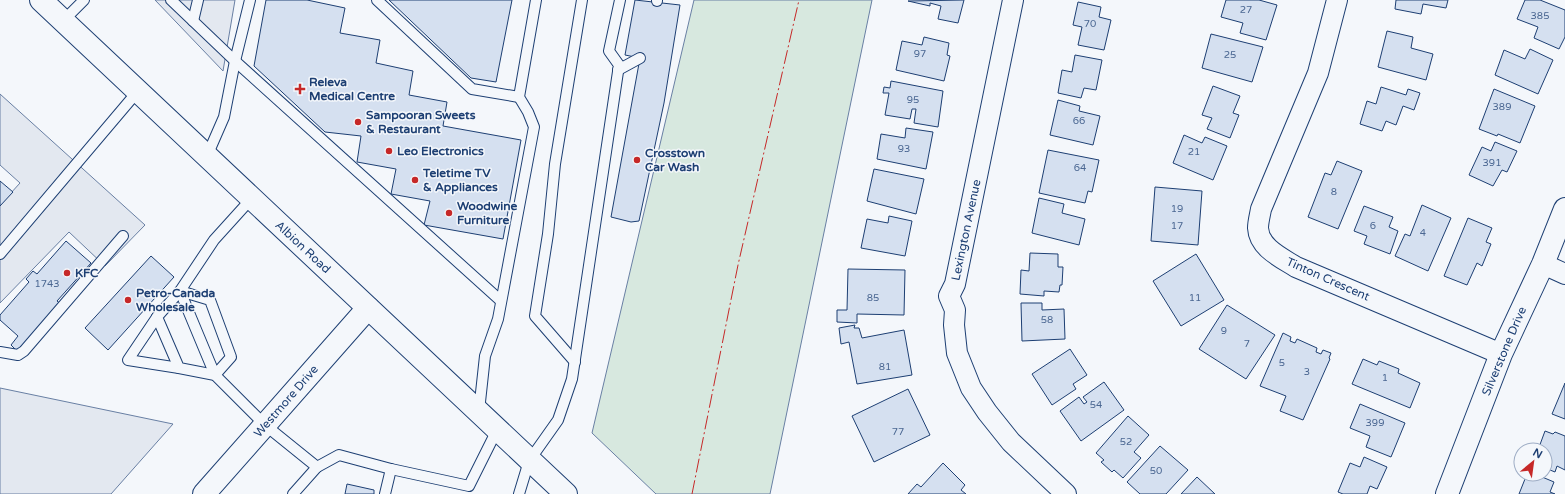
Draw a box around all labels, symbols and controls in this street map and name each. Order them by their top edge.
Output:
house number: 27 [1240,4,1252,16]
house number: 385 [1531,10,1549,22]
house number: 70 [1084,18,1096,30]
house number: 97 [914,48,926,60]
house number: 25 [1224,49,1236,61]
place label: Releva Medical Centre [309,75,395,103]
marker: Releva Medical Centre [294,83,306,95]
house number: 95 [907,94,919,106]
house number: 389 [1493,101,1511,113]
place label: Sampooran Sweets & Restaurant [366,108,476,136]
house number: 66 [1073,115,1085,127]
marker: Sampooran Sweets & Restaurant [353,117,363,127]
house number: 93 [898,143,910,155]
place label: Leo Electronics [397,144,484,158]
marker: Leo Electronics [384,146,394,156]
place label: Crosstown Car Wash [645,146,705,174]
house number: 21 [1188,146,1200,158]
marker: Crosstown Car Wash [632,155,642,165]
house number: 391 [1483,157,1501,169]
house number: 64 [1074,162,1086,174]
place label: Teletime TV & Appliances [422,166,498,195]
marker: Teletime TV & Appliances [410,175,420,185]
street label: Lexington Avenue [948,178,984,282]
house number: 8 [1331,186,1337,198]
place label: Woodwine Furniture [457,199,518,227]
house number: 19 [1171,203,1183,215]
marker: Woodwine Furniture [444,208,454,218]
street label: Albion Road [273,218,333,276]
house number: 17 [1171,220,1183,232]
house number: 6 [1370,220,1376,232]
house number: 4 [1420,227,1426,239]
street label: Tinton Crescent [1284,254,1372,304]
place label: KFC [75,266,99,280]
marker: KFC [62,268,72,278]
house number: 1743 [34,278,60,290]
place label: Petro-Canada Wholesale [136,286,216,314]
house number: 85 [867,292,879,304]
house number: 11 [1189,292,1201,304]
marker: Petro-Canada Wholesale [123,295,133,305]
street label: Silverstone Drive [1479,304,1529,398]
house number: 58 [1041,314,1053,326]
house number: 9 [1221,325,1227,337]
house number: 7 [1244,338,1250,350]
house number: 5 [1279,357,1285,369]
house number: 81 [879,361,891,373]
street label: Westmore Drive [251,362,321,440]
house number: 3 [1304,366,1310,378]
house number: 1 [1382,372,1388,384]
house number: 54 [1090,399,1102,411]
house number: 399 [1366,417,1384,429]
house number: 77 [892,426,904,438]
house number: 52 [1120,436,1132,448]
north arrow [1513,442,1553,482]
text: N [1531,446,1545,462]
house number: 50 [1150,465,1162,477]

